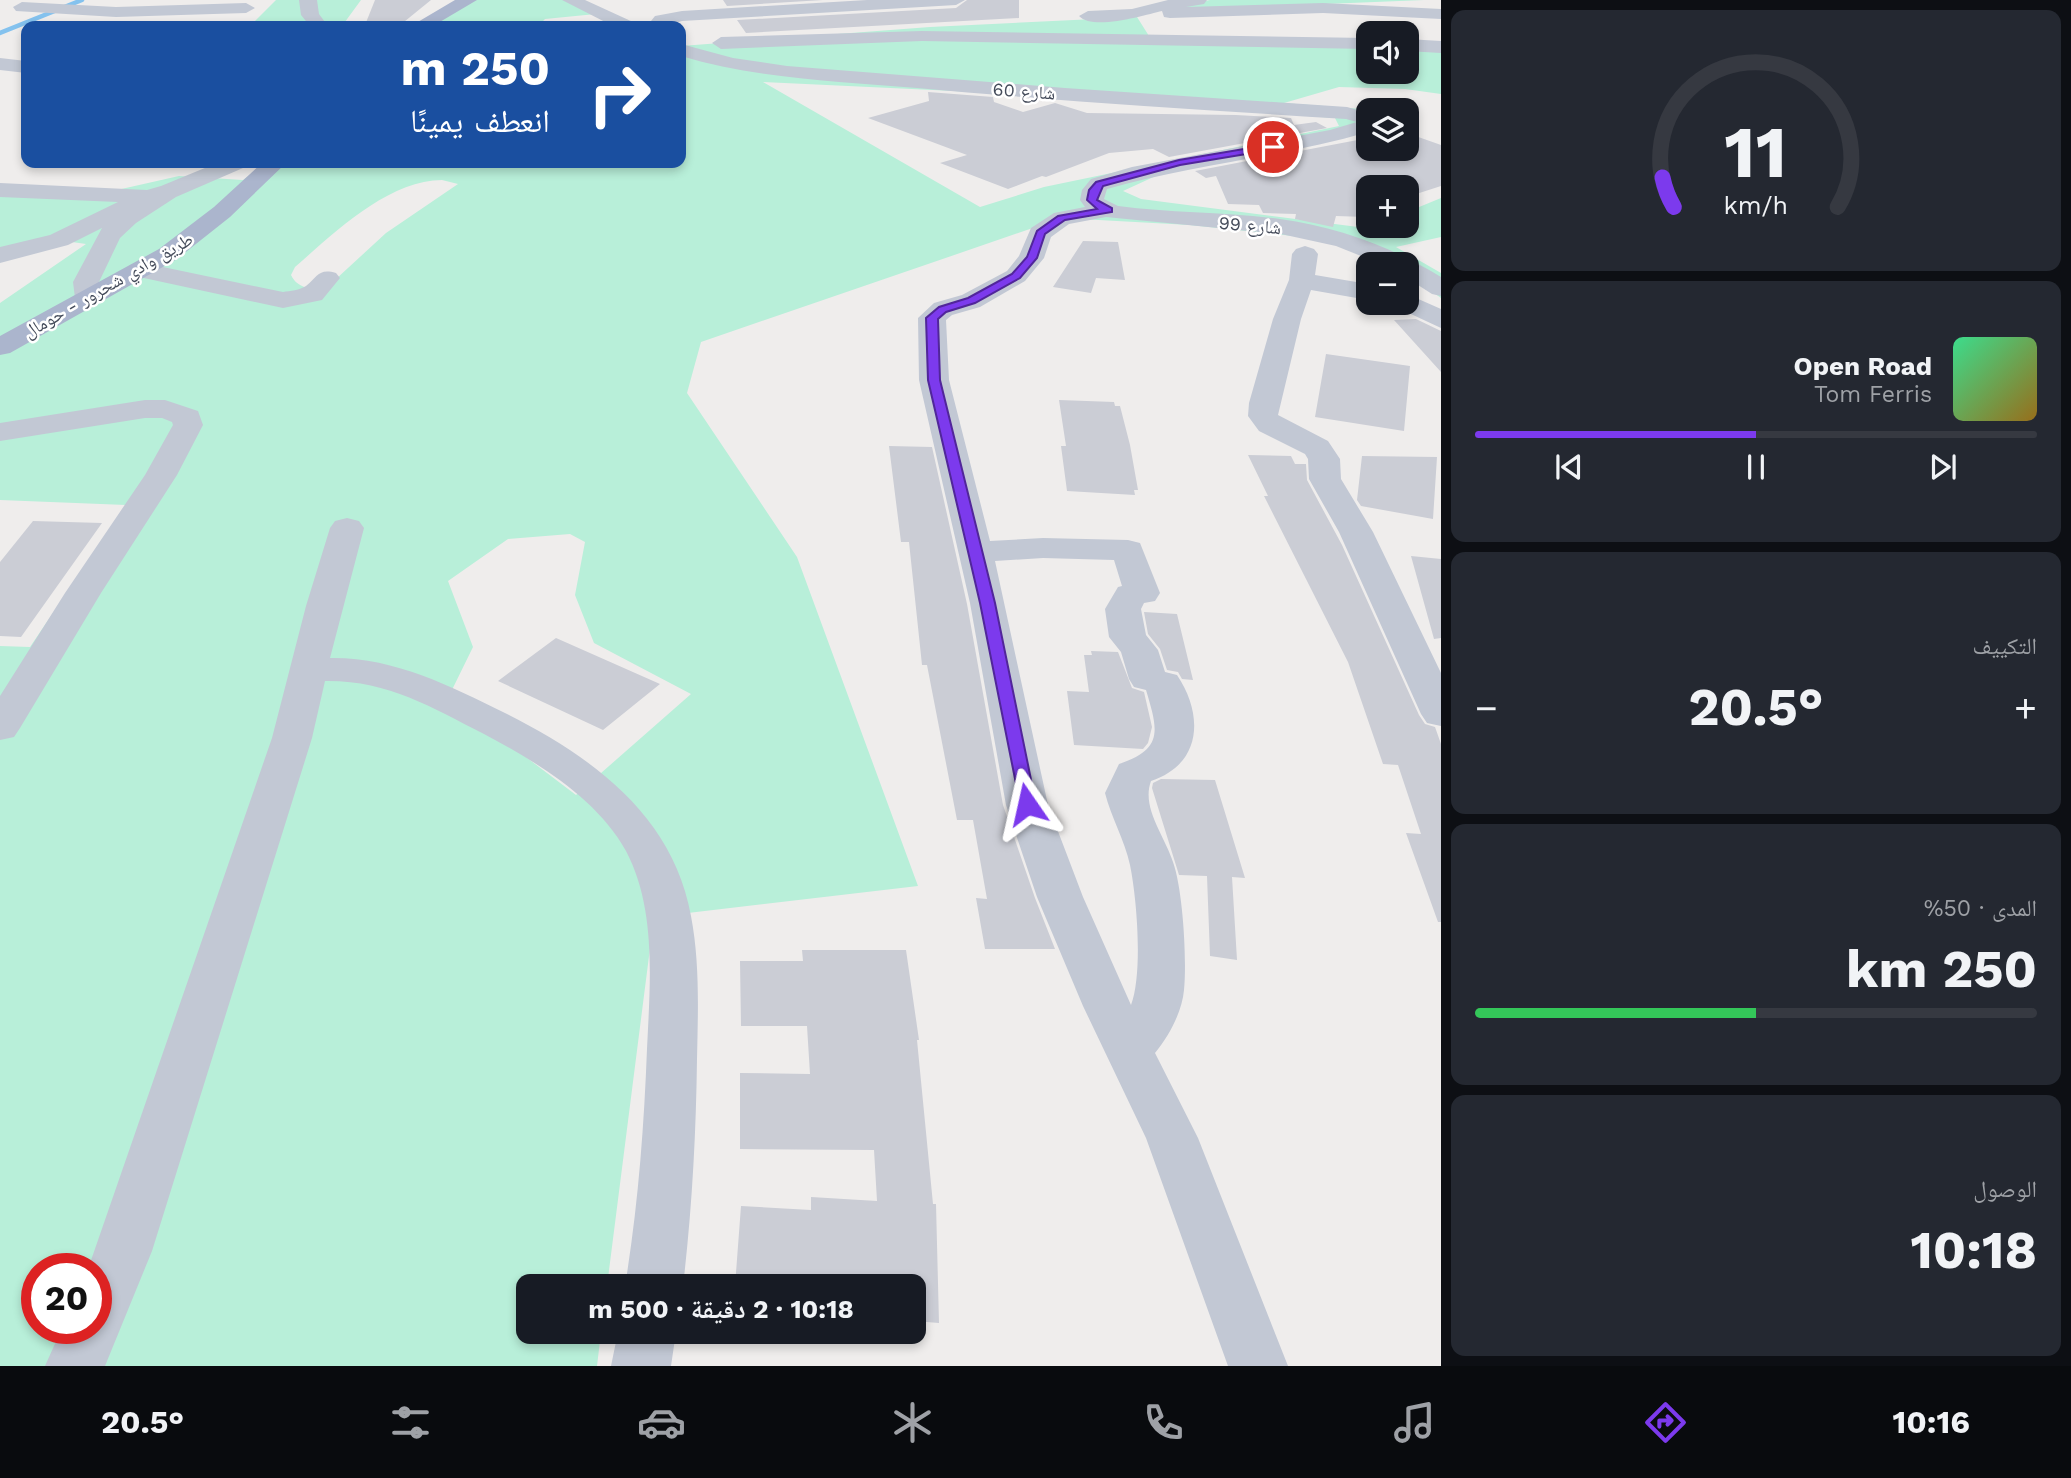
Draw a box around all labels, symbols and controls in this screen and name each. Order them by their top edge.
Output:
map controls [1356,21,1419,315]
button: sound [1356,21,1419,84]
text: 250 m [401,39,550,97]
icon: right [574,49,665,140]
street label: شارع 60 [992,78,1056,105]
button: layers [1356,98,1419,161]
text: انعطف يمينًا [410,102,550,140]
text: 11 [1725,109,1787,195]
pin [1243,117,1303,177]
icon: arrive [1254,128,1292,166]
button: + [1356,175,1419,238]
text: km/h [1724,190,1788,219]
street label: شارع 99 [1218,212,1282,239]
street label: طريق وادي شحرور - حومال [20,228,199,346]
button: − [1356,252,1419,315]
text: Open Road [1794,351,1932,381]
text: Tom Ferris [1814,381,1932,408]
icon: previous [1550,448,1588,486]
icon: pause [1737,448,1775,486]
icon: next [1924,448,1962,486]
text: التكييف [1972,633,2037,660]
text: 20.5° [1688,677,1824,738]
text: − [1475,686,1498,730]
text: + [2014,686,2037,730]
position arrow [990,767,1064,841]
text: المدى · 50% [1924,895,2037,922]
text: 250 km [1846,939,2037,1000]
text: الوصول [1973,1176,2037,1203]
text: 10:18 [1910,1220,2037,1281]
speed limit sign: 20 [21,1253,112,1344]
text: 10:18 · 2 دقيقة · 500 m [588,1294,854,1324]
icon: filters [386,1398,435,1447]
icon: car [637,1398,686,1447]
icon: climate [888,1398,937,1447]
icon: phone [1139,1398,1188,1447]
icon: music [1390,1398,1439,1447]
icon: directions [1641,1398,1690,1447]
text: 20.5° [101,1403,184,1441]
text: 10:16 [1892,1403,1970,1441]

